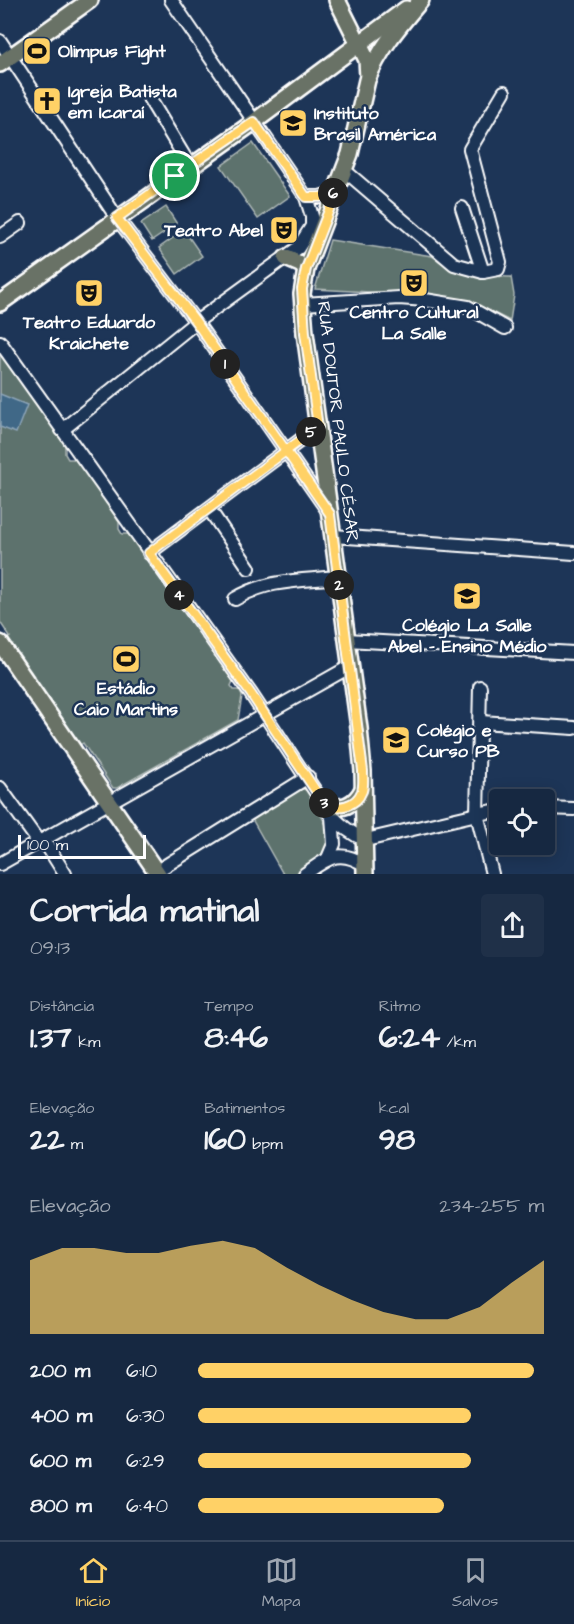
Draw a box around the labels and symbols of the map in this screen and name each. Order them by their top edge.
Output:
sports icon: Olimpus Fight [21,35,53,67]
place label: Olimpus Fight [58,39,166,65]
place label: Igreja Batista em Icaraí [68,79,178,125]
church icon: Igreja Batista em Icaraí [31,85,63,117]
place label: Instituto Brasil América [314,101,437,147]
school or university icon: Instituto Brasil América [277,107,309,139]
pin [149,150,200,201]
pin: 6 [318,178,348,208]
theatre icon: Teatro Abel [268,214,300,246]
place label: Teatro Abel [163,218,263,243]
theatre icon: Centro Cultural La Salle [398,267,430,299]
theatre icon: Teatro Eduardo Kraichete [73,277,105,309]
street label: RUA DOUTOR PAULO CÉSAR [311,300,365,544]
place label: Centro Cultural La Salle [349,300,479,346]
place label: Teatro Eduardo Kraichete [22,310,156,356]
pin: 1 [210,349,240,379]
pin: 5 [296,417,326,447]
pin: 2 [324,570,354,600]
pin: 4 [164,580,194,610]
school or university icon: Colégio La Salle Abel - Ensino Médio [451,580,483,612]
place label: Colégio La Salle Abel - Ensino Médio [388,613,547,659]
sports icon: Estádio Caio Martins [110,643,142,675]
place label: Estádio Caio Martins [74,676,178,722]
place label: Colégio e Curso PB [417,718,500,764]
school or university icon: Colégio e Curso PB [380,724,412,756]
pin: 3 [309,788,339,818]
scale bar [18,832,146,860]

